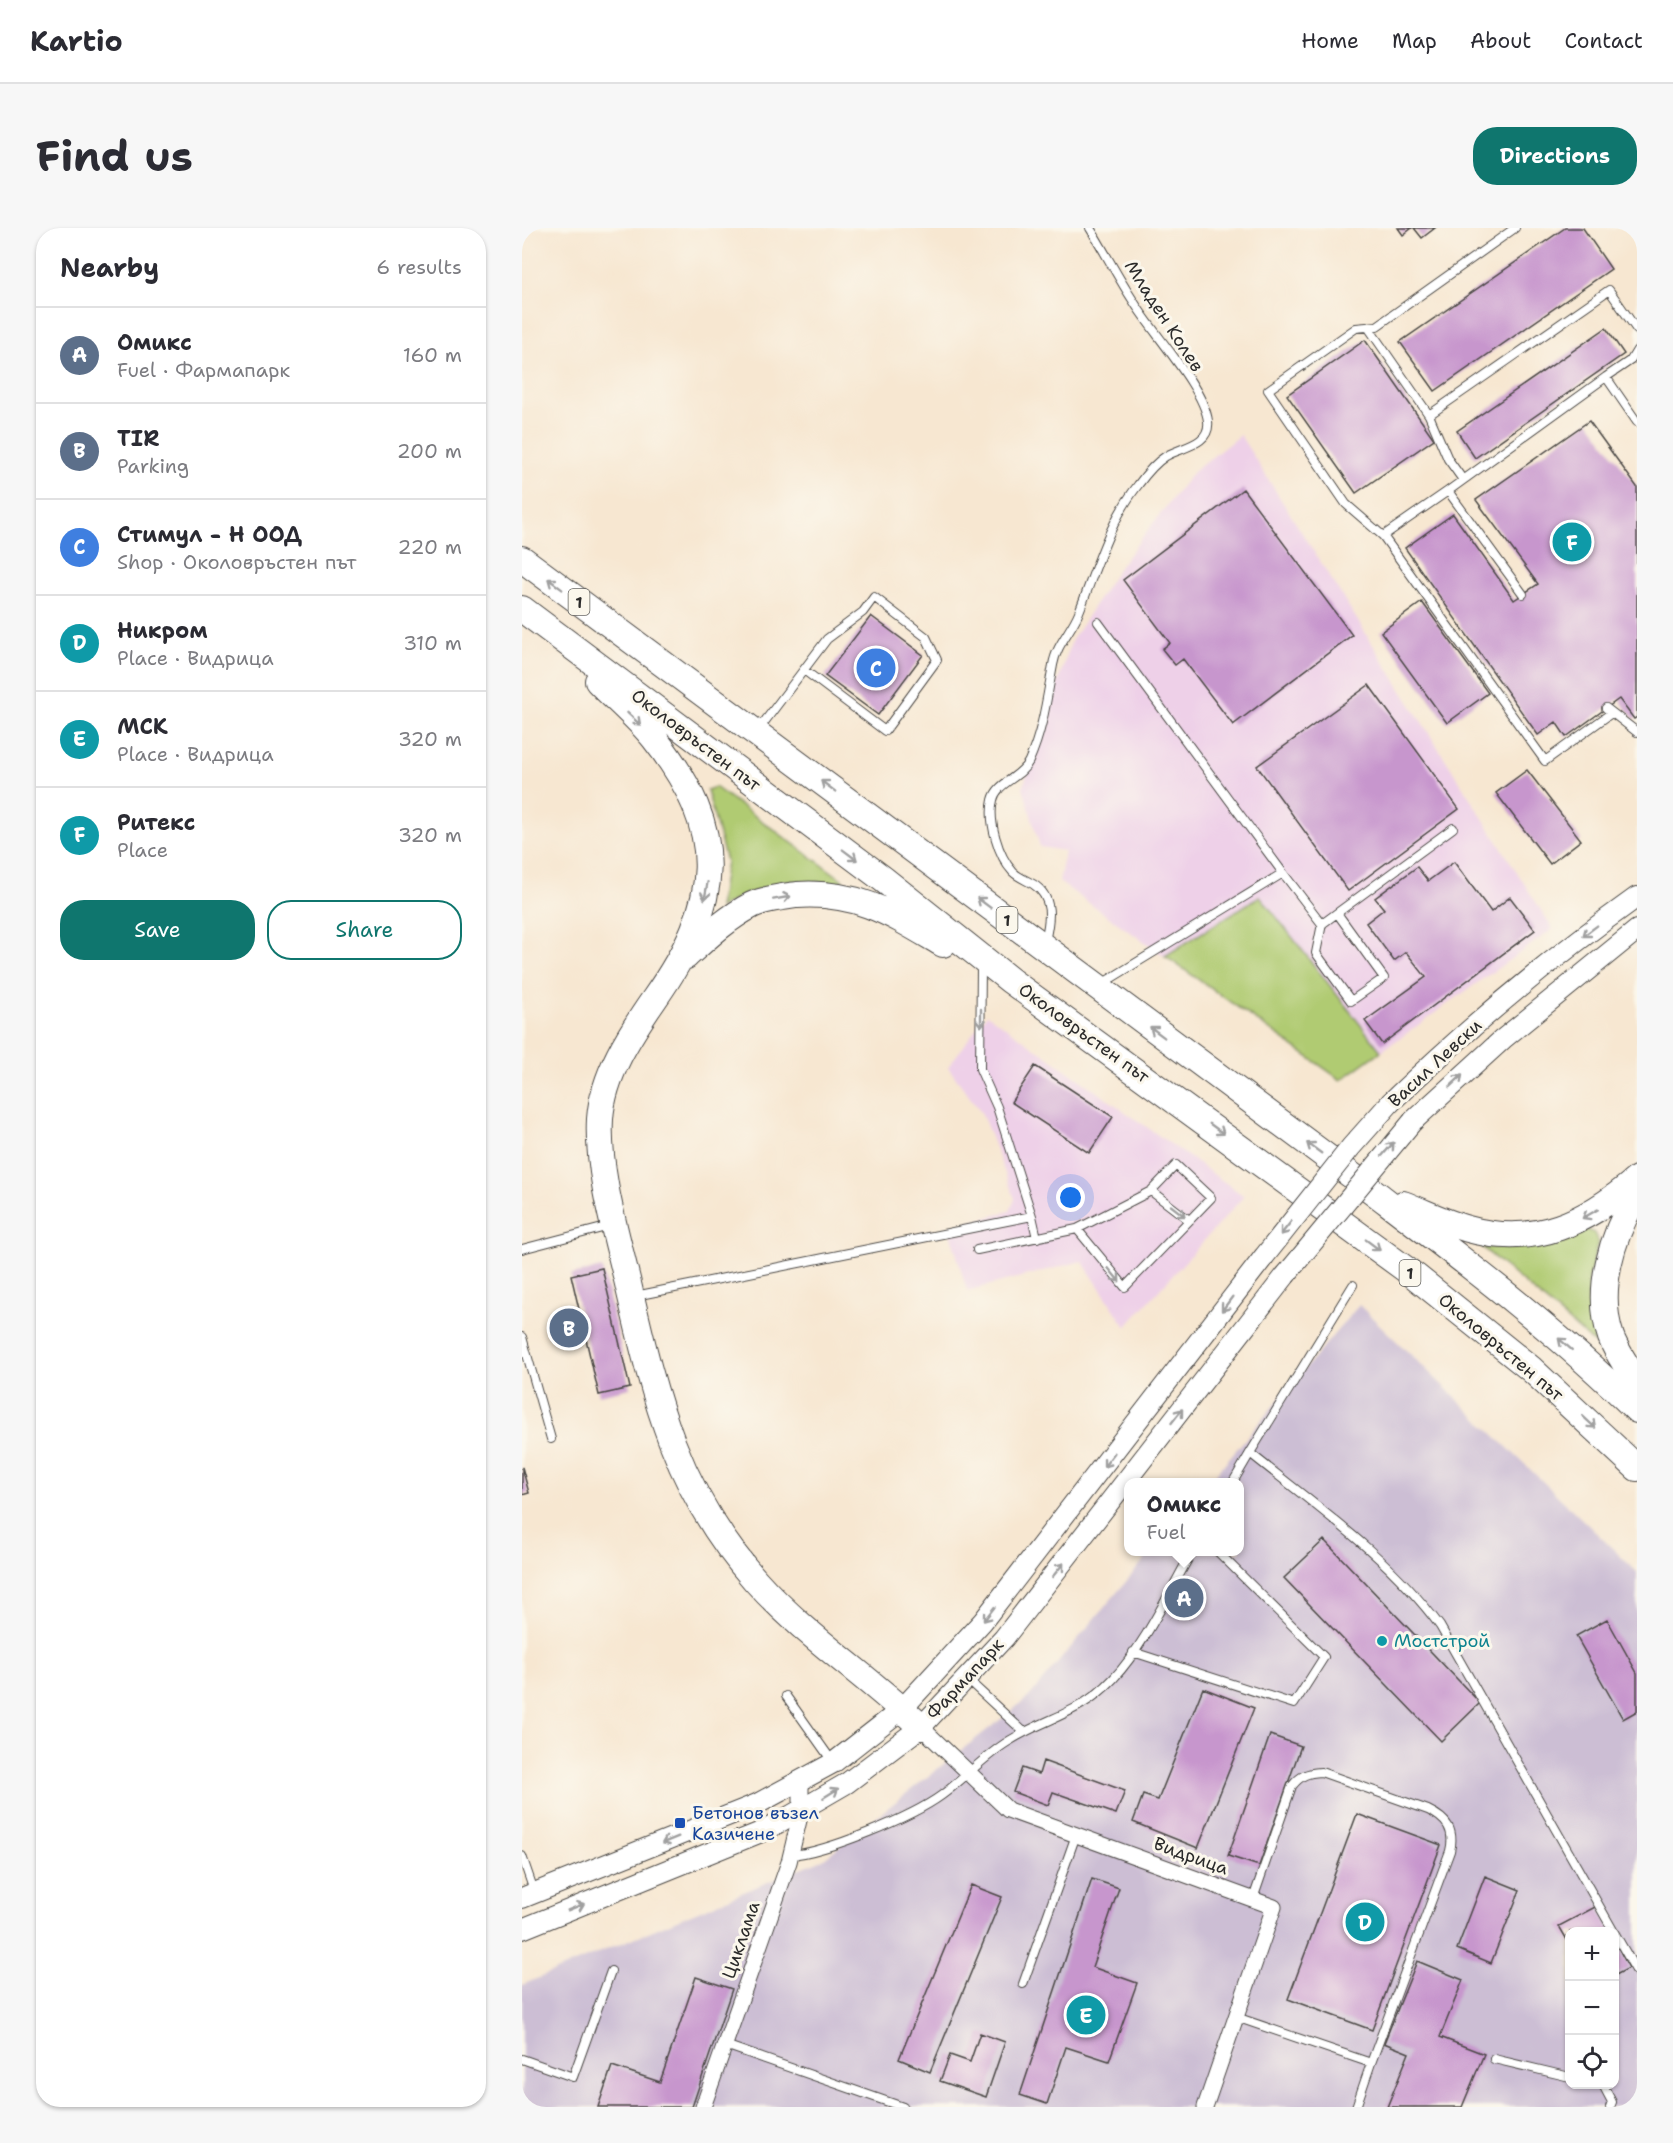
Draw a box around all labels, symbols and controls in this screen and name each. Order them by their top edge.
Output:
text: Kartio [30,22,123,60]
text: Home [1301,27,1359,55]
text: Map [1392,27,1437,55]
text: About [1470,27,1531,55]
text: Contact [1564,27,1643,55]
button: Directions [1473,127,1637,185]
text: Find us [36,128,193,184]
text: Nearby [60,250,159,285]
text: 6 results [376,254,462,280]
street label: Младен Колев [1119,256,1209,376]
text: Омикс [117,328,192,357]
text: A [72,342,87,368]
text: 160 m [403,342,462,368]
text: Fuel · Фармапарк [117,357,290,383]
text: TIR [117,424,160,453]
text: B [73,438,86,464]
text: 200 m [397,438,462,464]
text: Parking [117,453,189,479]
text: Стимул - Н ООД [117,520,302,549]
pin: F [1552,520,1592,564]
text: C [73,534,86,560]
text: 220 m [398,534,462,560]
text: Shop · Околовръстен път [117,549,356,575]
one-way arrow [548,578,564,590]
road number: 1 [568,589,590,615]
text: Никром [117,616,207,645]
text: D [72,630,87,656]
text: 310 m [403,630,462,656]
text: Place · Видрица [117,645,274,671]
pin: C [856,646,896,690]
street label: Околовръстен път [626,683,766,797]
text: МСК [117,712,168,741]
one-way arrow [627,712,642,726]
text: E [73,726,86,752]
text: 320 m [398,726,462,752]
text: Place · Видрица [117,741,274,767]
one-way arrow [821,780,837,792]
text: Ритекс [117,808,195,837]
text: F [74,822,85,848]
text: 320 m [398,822,462,848]
text: Place [117,837,168,863]
one-way arrow [841,848,857,861]
one-way arrow [700,881,711,901]
one-way arrow [772,892,792,903]
one-way arrow [977,896,993,909]
button: Save [60,900,255,960]
button: Share [267,900,462,960]
road number: 1 [996,907,1018,933]
one-way arrow [1582,925,1598,938]
street label: Околовръстен път [1014,977,1155,1089]
one-way arrow [975,1007,987,1027]
street label: Васил Левски [1383,1013,1487,1113]
one-way arrow [1150,1026,1166,1038]
one-way arrow [1448,1074,1463,1088]
one-way arrow [1208,1123,1224,1136]
one-way arrow [1306,1142,1322,1154]
one-way arrow [1381,1142,1395,1157]
your location [1056,1183,1085,1212]
one-way arrow [1169,1205,1185,1218]
one-way arrow [1582,1208,1599,1220]
one-way arrow [1280,1219,1293,1235]
one-way arrow [1365,1239,1381,1251]
road number: 1 [1400,1260,1420,1286]
one-way arrow [1108,1266,1121,1282]
street label: Околовръстен път [1433,1288,1569,1407]
one-way arrow [1221,1296,1234,1312]
pin: B [550,1306,588,1350]
one-way arrow [1558,1337,1573,1351]
one-way arrow [1171,1408,1184,1424]
one-way arrow [1581,1415,1596,1429]
one-way arrow [1103,1451,1115,1467]
popup [1124,1478,1244,1556]
text: Омикс [1147,1490,1221,1519]
text: Fuel [1147,1519,1186,1545]
one-way arrow [1052,1562,1065,1578]
pin: A [1164,1576,1204,1620]
one-way arrow [983,1605,996,1621]
place label: Мостстрой [1394,1629,1490,1653]
street label: Фармапарк [921,1633,1009,1725]
marker: Мостстрой [1375,1634,1389,1648]
one-way arrow [822,1787,839,1799]
place label: Бетонов възел Казичене [692,1801,819,1846]
marker: Бетонов възел Казичене [673,1816,687,1830]
street label: Видрица [1150,1831,1232,1881]
one-way arrow [661,1835,679,1846]
street label: Циклама [717,1898,765,1982]
pin: D [1346,1900,1384,1944]
one-way arrow [567,1901,585,1912]
map controls [1565,1927,1619,2089]
button: + [1565,1927,1619,1981]
button: − [1565,1981,1619,2035]
pin: E [1066,1992,1106,2038]
button: locate [1565,2035,1619,2089]

